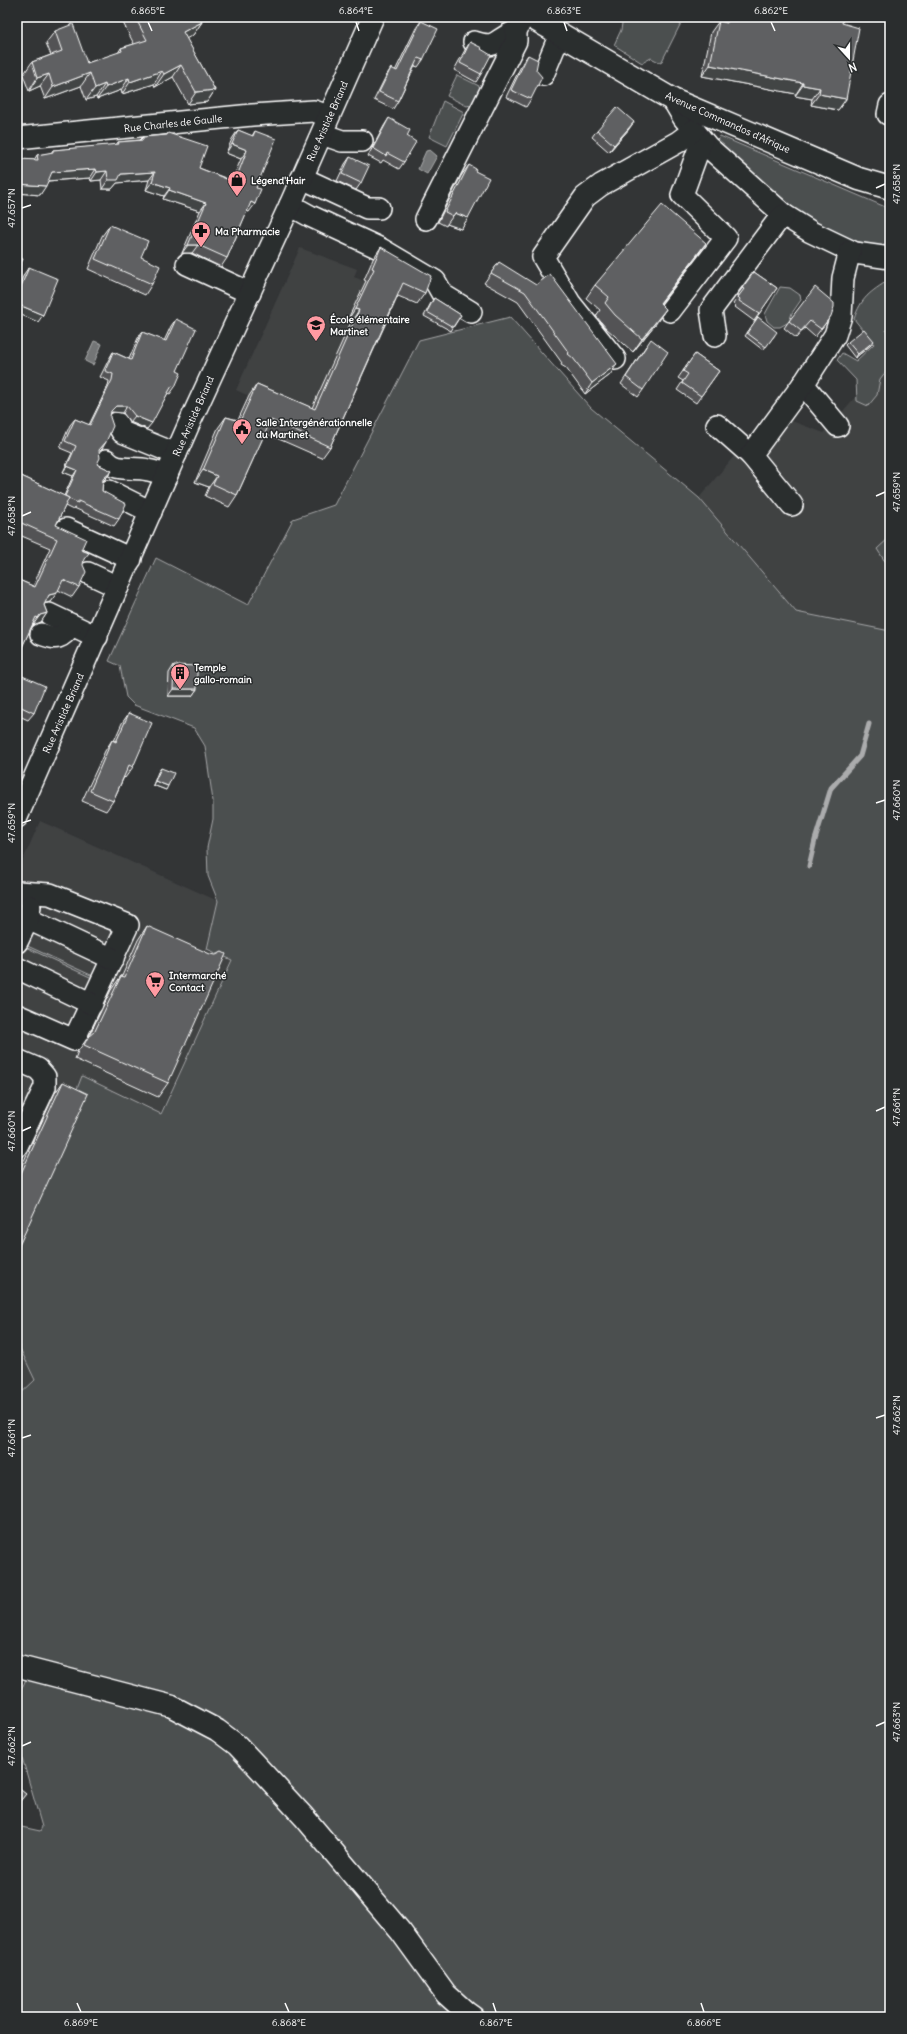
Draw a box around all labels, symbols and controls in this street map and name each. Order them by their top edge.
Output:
text: 6.865°E [131,4,165,17]
text: 6.864°E [339,4,373,17]
text: 6.863°E [547,4,581,17]
text: 6.862°E [754,4,788,17]
north arrow [829,38,869,78]
text: N [847,59,859,75]
street label: Rue Aristide Briand [304,79,351,163]
street label: Avenue Commandos d'Afrique [663,89,792,156]
street label: Rue Charles de Gaulle [123,112,223,135]
text: 47.658°N [890,164,903,204]
shop icon: Légend'Hair [226,169,248,197]
place label: Légend'Hair [251,174,306,187]
text: 47.657°N [5,188,18,228]
pharmacy icon: Ma Pharmacie [190,220,212,248]
place label: Ma Pharmacie [215,225,280,238]
place label: École élémentaire Martinet [330,313,410,338]
school or university icon: École élémentaire Martinet [305,314,327,342]
street label: Rue Aristide Briand [170,374,217,458]
place label: Salle Intergénérationnelle du Martinet [256,416,373,441]
public building icon: Salle Intergénérationnelle du Martinet [231,417,253,445]
text: 47.659°N [890,472,903,512]
text: 47.658°N [5,496,18,536]
place label: Temple gallo-romain [194,661,252,686]
building icon: Temple gallo-romain [169,662,191,690]
street label: Rue Aristide Briand [40,671,87,755]
text: 47.660°N [890,779,903,821]
text: 47.659°N [5,803,18,843]
place label: Intermarché Contact [169,969,227,994]
supermarket icon: Intermarché Contact [144,970,166,998]
text: 47.661°N [890,1088,903,1126]
text: 47.660°N [5,1110,18,1152]
text: 47.662°N [890,1395,903,1435]
text: 47.661°N [5,1419,18,1457]
text: 47.663°N [890,1702,903,1742]
text: 47.662°N [5,1726,18,1766]
text: 6.869°E [64,2016,98,2029]
text: 6.868°E [272,2016,306,2029]
text: 6.867°E [479,2016,513,2029]
text: 6.866°E [687,2016,721,2029]

